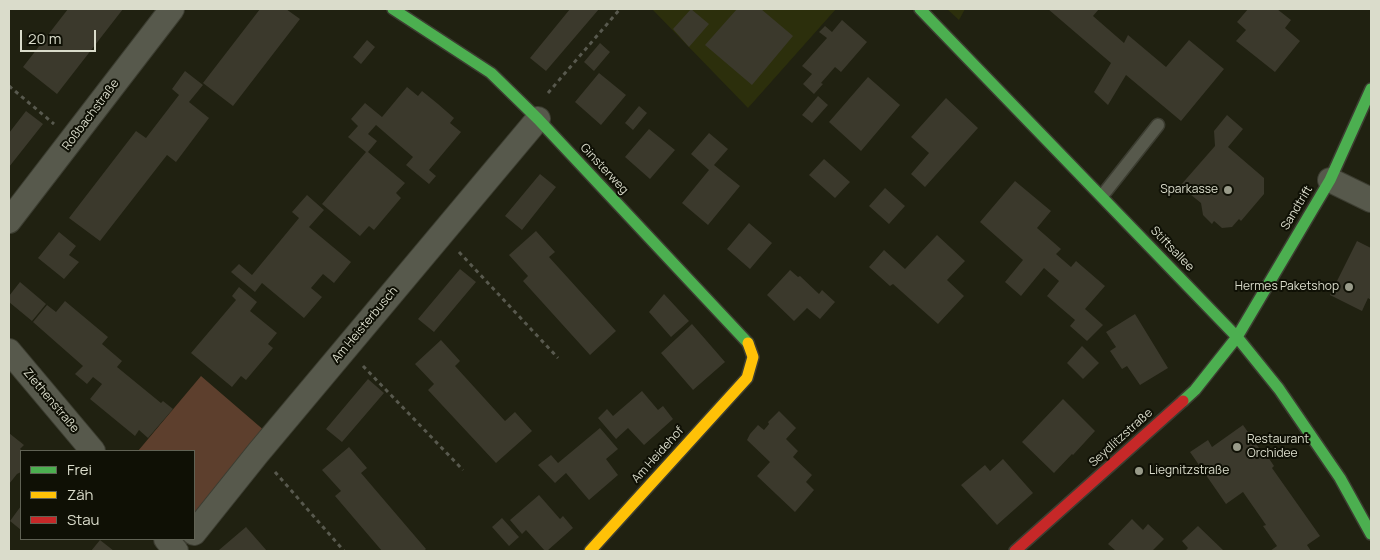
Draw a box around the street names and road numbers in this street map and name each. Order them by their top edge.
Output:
street label: Roßbachstraße [60,77,122,153]
street label: Ginsterweg [577,141,631,197]
street label: Sandtrift [1278,183,1316,233]
street label: Stiftsallee [1147,224,1197,274]
street label: Am Heisterbusch [329,284,401,366]
street label: Ziethenstraße [20,366,82,436]
street label: Seydlitzstraße [1086,406,1156,470]
street label: Am Heidehof [629,424,687,486]

